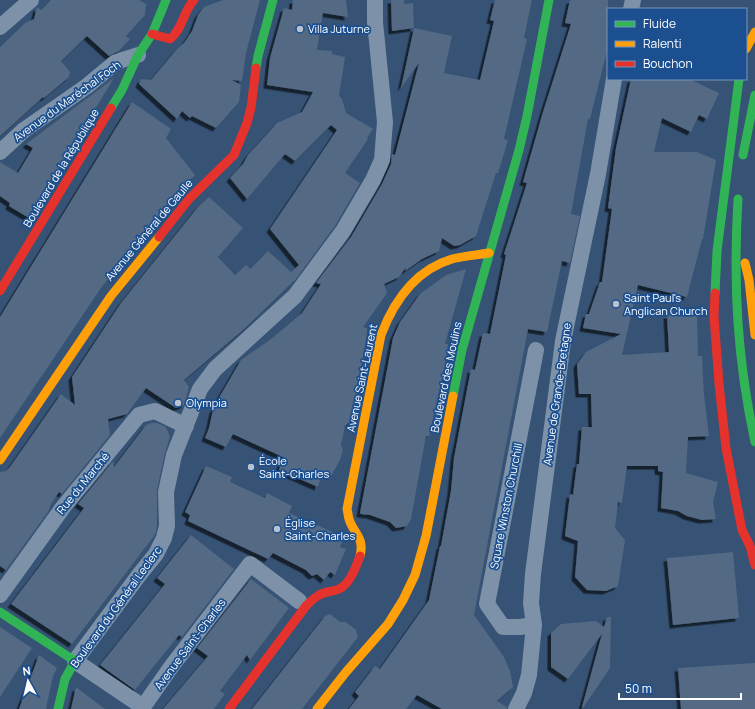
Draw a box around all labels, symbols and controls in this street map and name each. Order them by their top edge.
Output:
legend [607,8,747,80]
text: Fluide [643,15,676,32]
place label: Villa Juturne [308,21,370,36]
marker: Villa Juturne [295,24,305,34]
text: Ralenti [643,35,682,52]
text: Bouchon [643,55,693,72]
street label: Avenue du Maréchal Foch [10,57,123,145]
street label: Boulevard de la République [19,105,102,230]
street label: Avenue Général de Gaulle [102,175,196,284]
place label: Saint Paul's Anglican Church [624,290,707,318]
marker: Saint Paul's Anglican Church [611,299,621,309]
street label: Boulevard des Moulins [426,320,465,434]
street label: Avenue de Grande-Bretagne [539,321,574,466]
street label: Avenue Saint-Laurent [343,322,380,433]
place label: Olympia [186,395,227,410]
marker: Olympia [173,398,183,408]
street label: Square Winston Churchill [486,442,525,570]
street label: Rue du Marché [53,448,113,517]
place label: École Saint-Charles [259,453,329,481]
marker: École Saint-Charles [246,462,256,472]
place label: Église Saint-Charles [285,515,355,543]
marker: Église Saint-Charles [272,524,282,534]
street label: Boulevard du Général Leclerc [67,543,165,670]
street label: Avenue Saint-Charles [150,595,229,692]
north arrow [8,661,48,701]
text: N [22,663,32,679]
scale bar [619,675,741,701]
text: 50 m [625,680,652,697]

